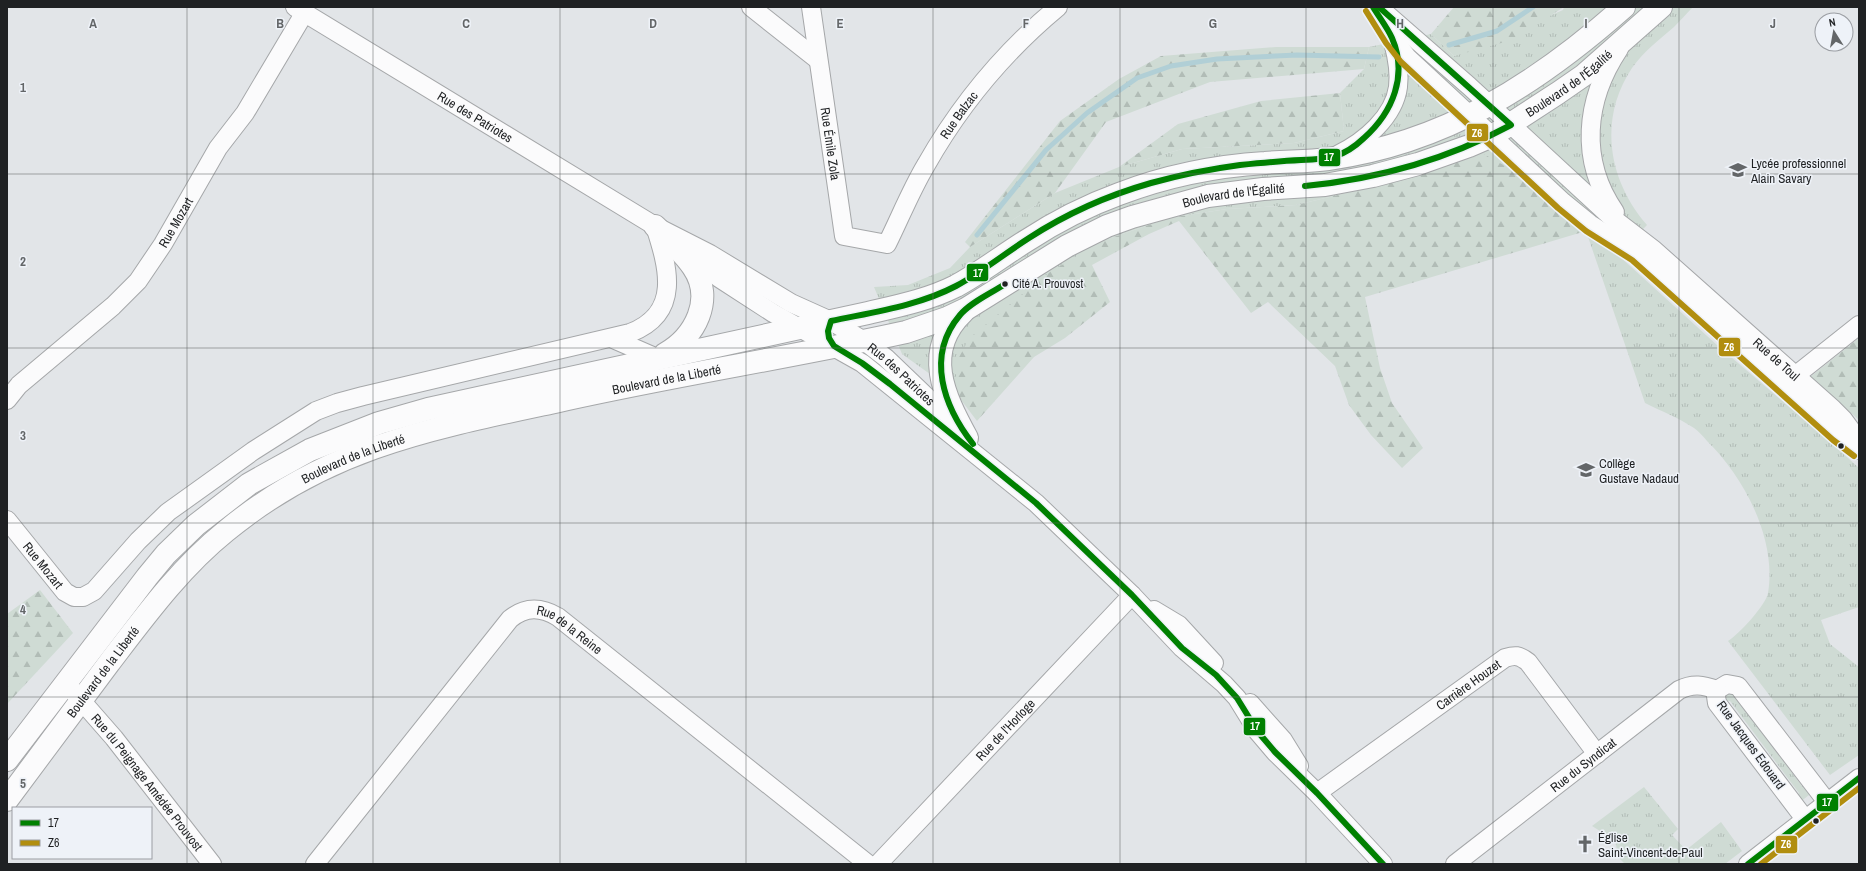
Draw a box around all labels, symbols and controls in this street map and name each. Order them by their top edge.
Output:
north arrow [1814,12,1854,52]
text: A [89,15,97,32]
text: B [276,15,284,32]
text: C [462,15,470,32]
text: D [649,15,657,32]
text: E [836,15,844,32]
text: F [1023,15,1030,32]
text: G [1209,15,1217,32]
text: H [1396,15,1404,32]
text: I [1585,15,1588,32]
text: J [1770,15,1776,32]
text: N [1828,15,1837,30]
street label: Boulevard de l'Égalité [1522,46,1616,120]
text: 1 [20,79,26,96]
street label: Rue des Patriotes [434,87,516,146]
street label: Rue Balzac [936,88,981,142]
street label: Rue Émile Zola [817,106,844,181]
line badge: Z6 [1466,123,1489,142]
text: Z6 [1472,126,1482,140]
line badge: 17 [1318,148,1341,167]
text: 17 [1324,150,1334,164]
place label: Lycée professionnel Alain Savary [1750,155,1846,187]
school or university icon: Lycée professionnel Alain Savary [1728,160,1748,180]
street label: Boulevard de l'Égalité [1180,179,1285,211]
street label: Rue Mozart [154,194,197,250]
text: 2 [20,253,26,270]
line badge: 17 [966,263,989,282]
text: 17 [973,266,983,280]
place label: Cité A. Prouvost [1012,276,1083,292]
marker: Cité A. Prouvost [1000,279,1010,289]
street label: Rue de Toul [1750,334,1804,384]
line badge: Z6 [1718,337,1741,357]
street label: Rue des Patriotes [864,339,939,409]
text: Z6 [1724,340,1734,354]
street label: Boulevard de la Liberté [611,360,722,398]
text: 3 [20,427,26,444]
street label: Boulevard de la Liberté [298,430,407,487]
unlabelled marker [1836,441,1846,451]
place label: Collège Gustave Nadaud [1599,455,1679,487]
school or university icon: Collège Gustave Nadaud [1576,460,1596,480]
street label: Rue Mozart [19,538,67,592]
text: 4 [20,601,26,618]
street label: Rue de la Reine [535,601,606,658]
street label: Boulevard de la Liberté [63,622,143,721]
street label: Carrière Houzet [1432,655,1504,714]
street label: Rue de l'Horloge [972,695,1038,764]
street label: Rue Jacques Edouard [1713,697,1789,793]
street label: Rue du Peignage Amédée Prouvost [88,710,207,854]
line badge: 17 [1243,717,1266,736]
text: 17 [1250,719,1260,733]
street label: Rue du Syndicat [1547,734,1619,796]
text: 5 [20,775,26,792]
line badge: 17 [1816,793,1839,812]
text: 17 [1822,795,1832,809]
legend [12,807,152,859]
text: 17 [48,815,59,831]
unlabelled marker [1811,816,1821,826]
place label: Église Saint-Vincent-de-Paul [1598,829,1703,861]
church icon: Église Saint-Vincent-de-Paul [1575,834,1595,854]
text: Z6 [48,835,59,851]
line badge: Z6 [1775,835,1798,854]
text: Z6 [1781,837,1791,851]

